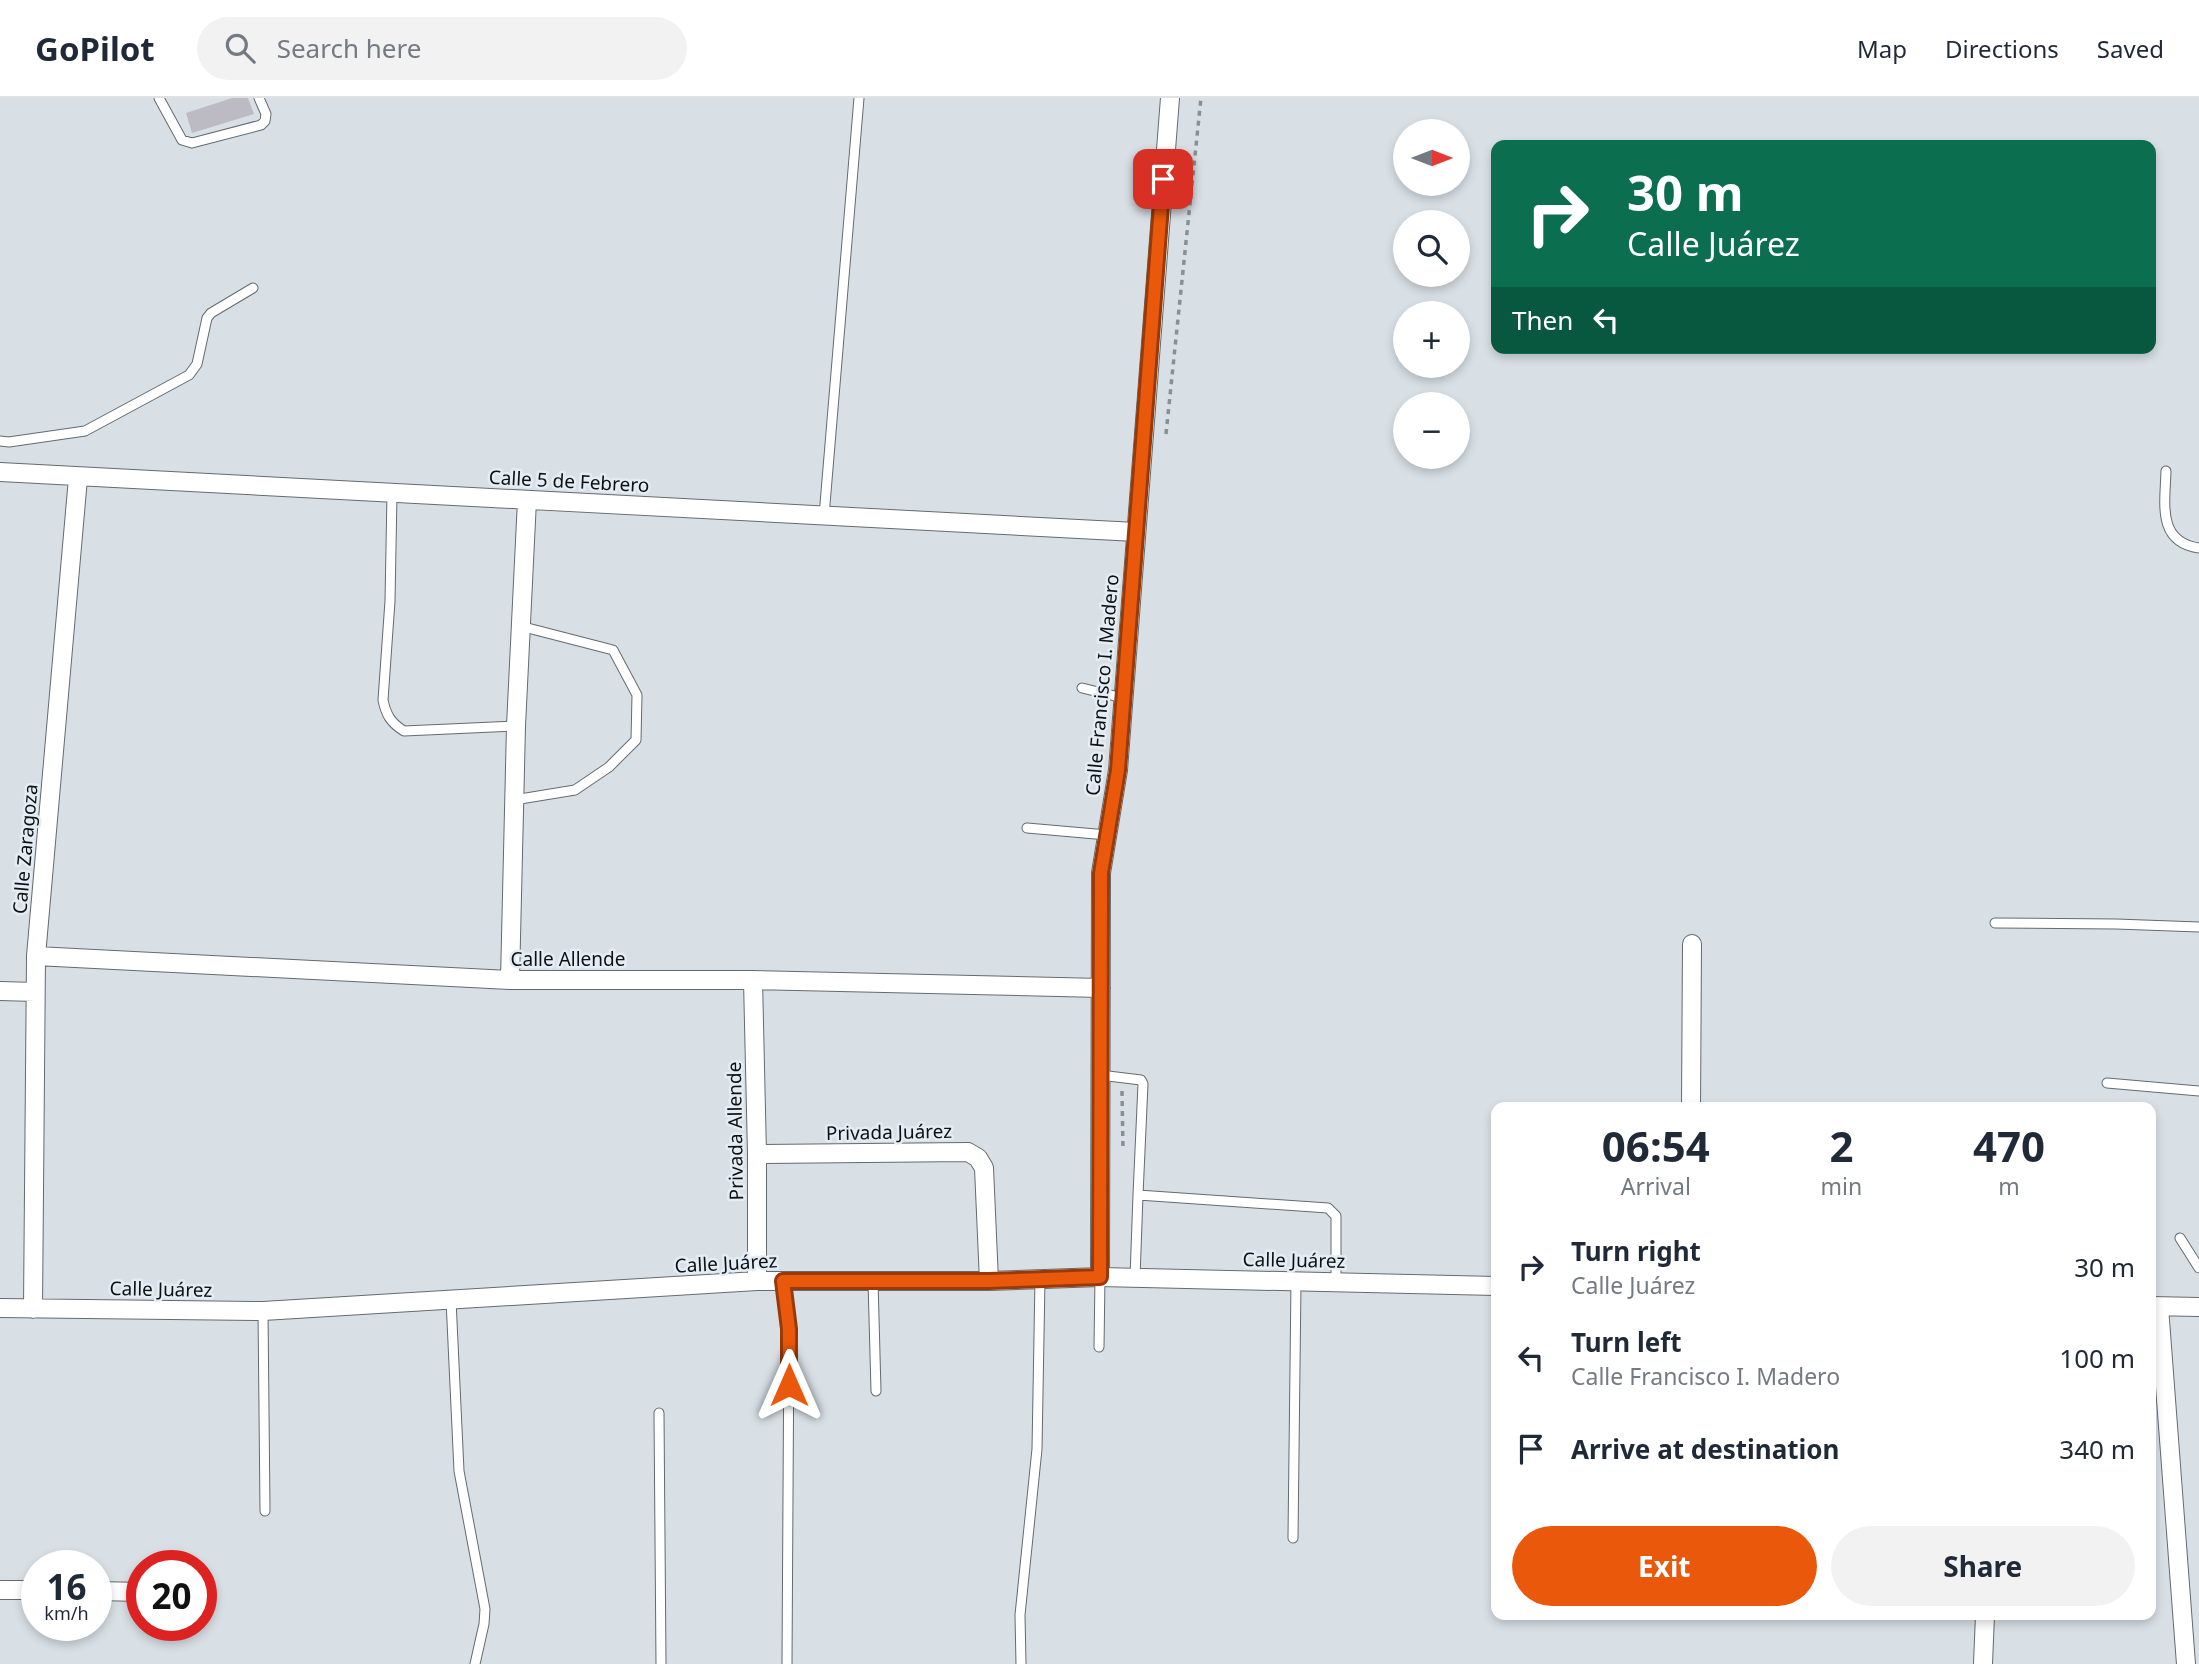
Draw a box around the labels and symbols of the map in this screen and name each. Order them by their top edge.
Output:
north arrow [1393,119,1470,196]
pin [1133,149,1193,209]
street label: Calle 5 de Febrero [488,464,650,498]
street label: Calle Francisco I. Madero [1079,573,1125,797]
street label: Calle Zaragoza [6,783,44,915]
street label: Calle Allende [511,946,625,972]
street label: Privada Allende [721,1061,749,1201]
street label: Privada Juárez [826,1118,952,1146]
street label: Calle Juárez [1242,1246,1346,1274]
street label: Calle Juárez [674,1247,778,1279]
street label: Calle Juárez [109,1275,213,1303]
position arrow [752,1348,826,1422]
speed limit sign: 20 [126,1550,217,1641]

